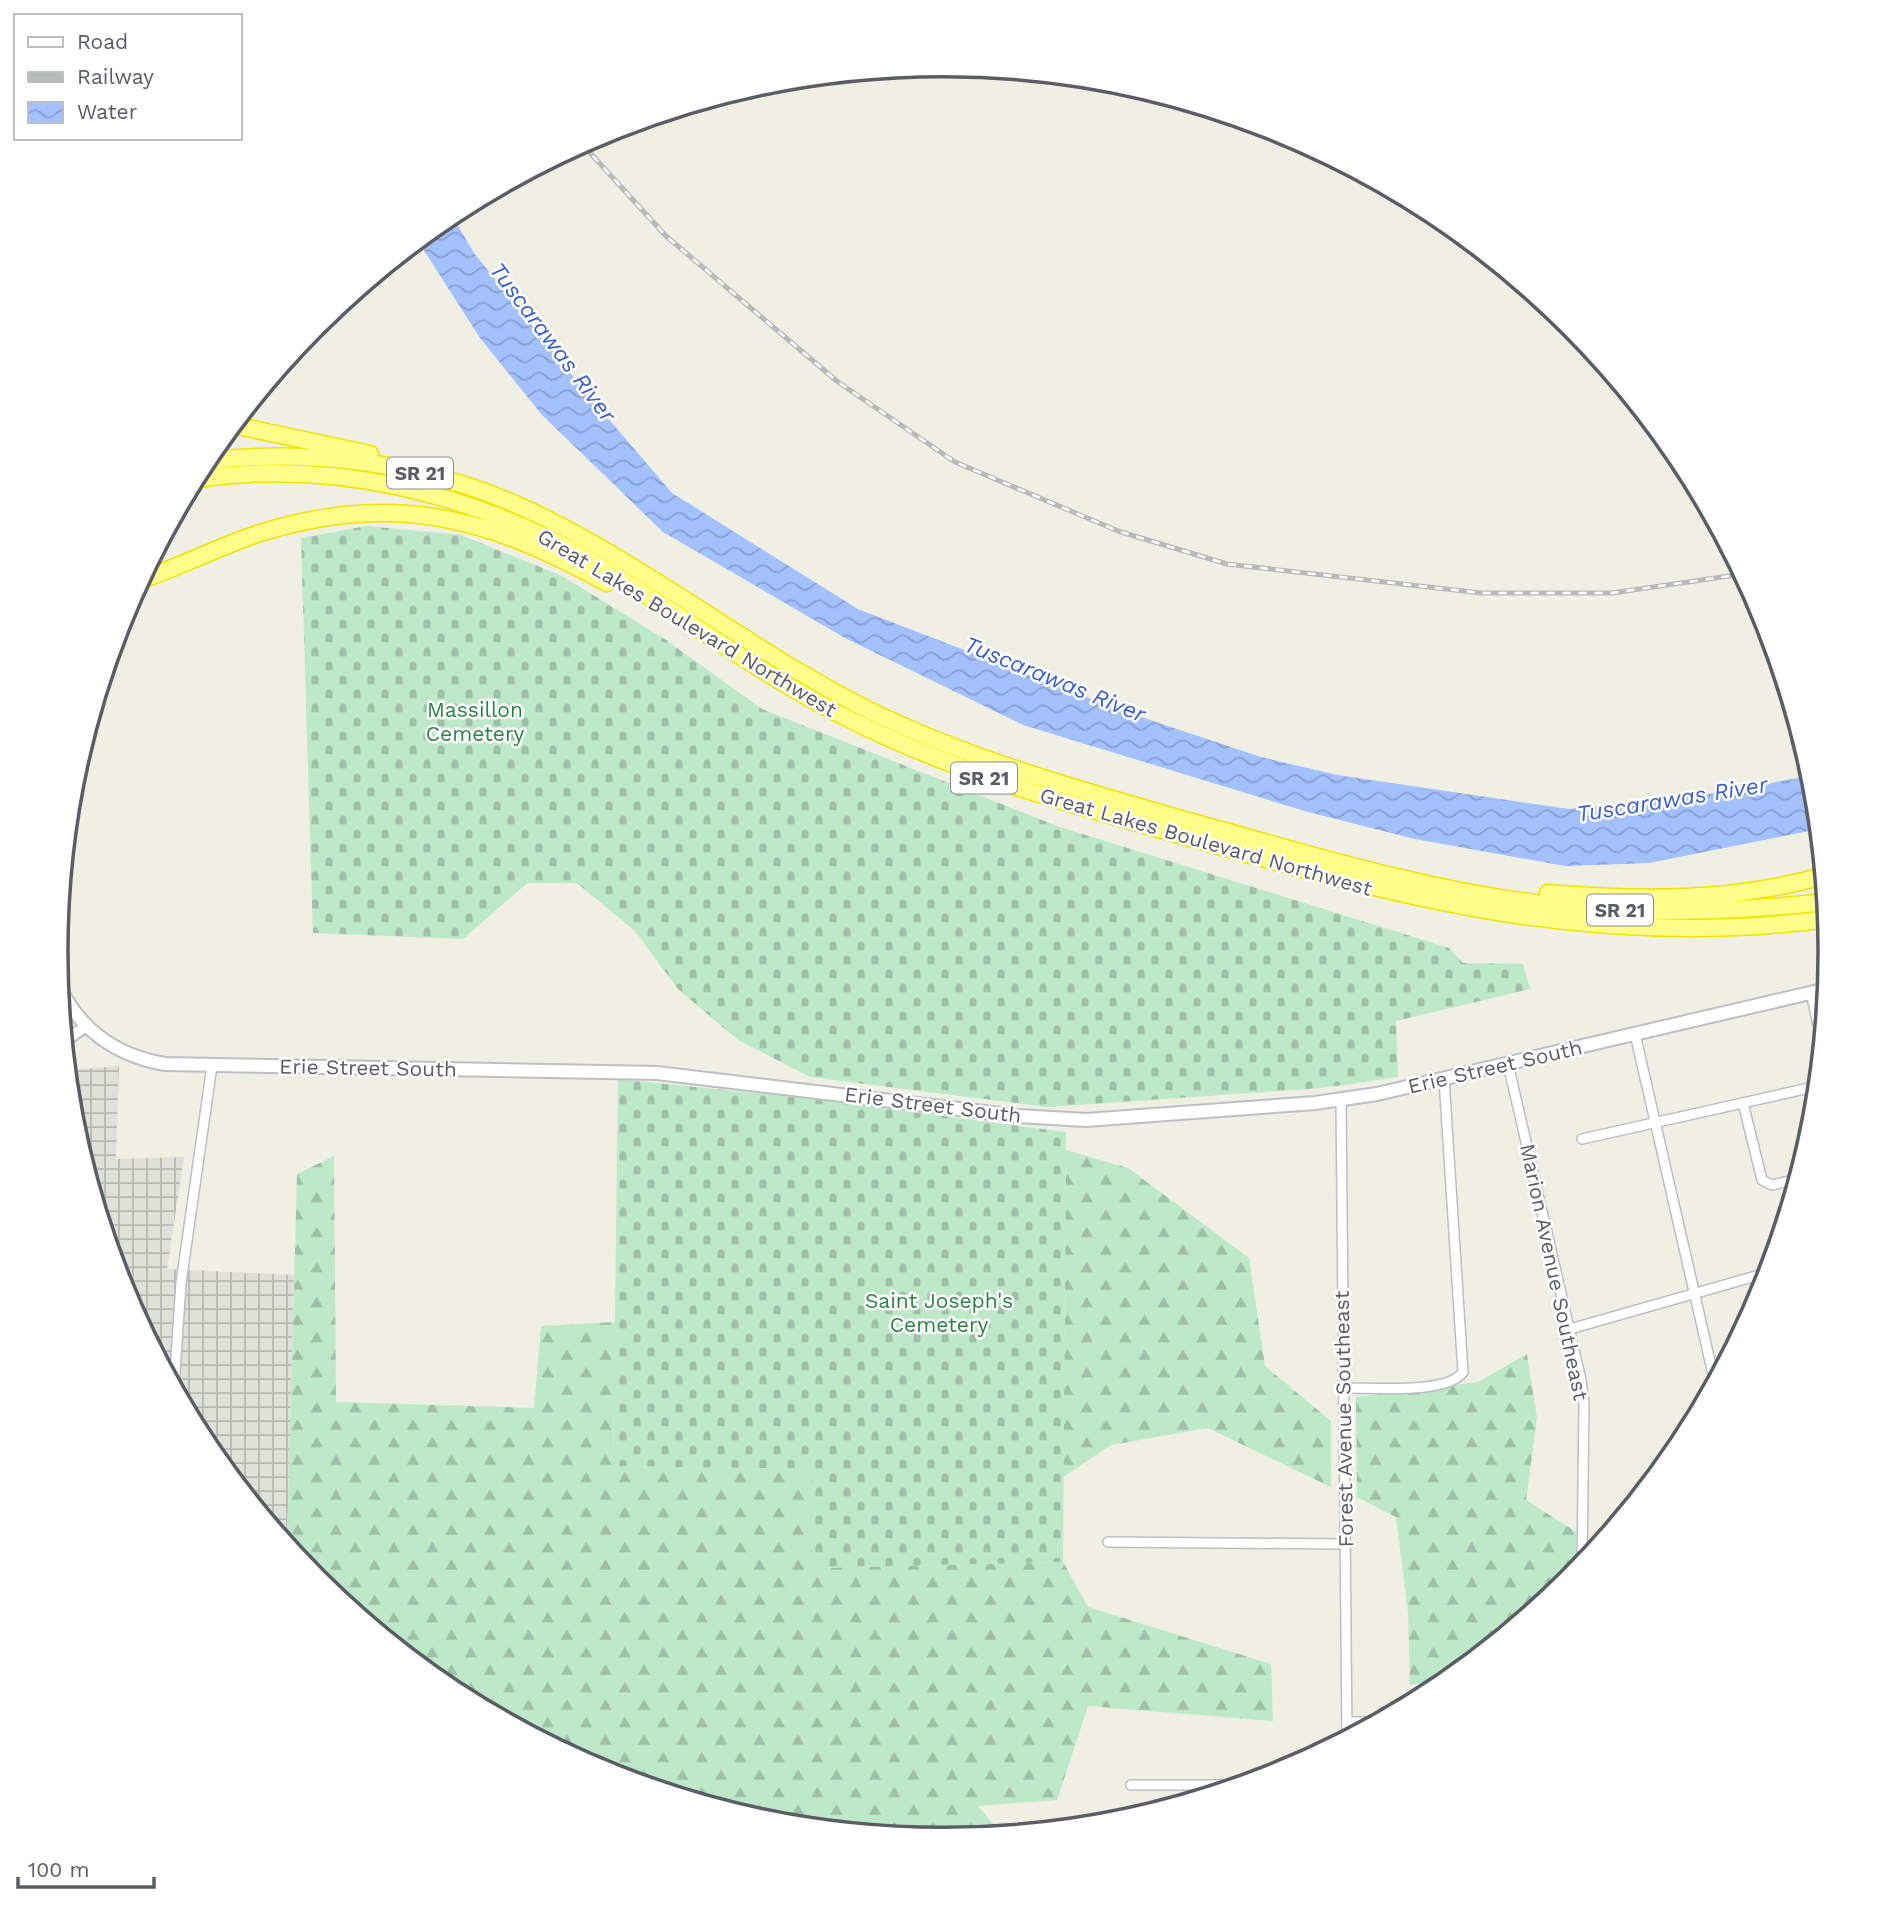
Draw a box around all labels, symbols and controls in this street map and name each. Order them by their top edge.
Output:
legend [14,14,242,140]
text: Road [77,29,128,54]
text: Railway [77,64,154,89]
text: Water [77,99,138,124]
water label: Tuscarawas River [484,257,622,428]
road number: SR 21 [387,458,453,488]
street label: Great Lakes Boulevard Northwest [533,523,842,722]
water label: Tuscarawas River [960,631,1150,729]
park label: Massillon Cemetery [426,697,524,746]
road number: SR 21 [951,762,1017,793]
water label: Tuscarawas River [1575,771,1771,828]
street label: Great Lakes Boulevard Northwest [1037,782,1375,901]
road number: SR 21 [1587,894,1653,926]
street label: Erie Street South [1405,1034,1584,1099]
street label: Erie Street South [279,1053,457,1082]
street label: Erie Street South [843,1081,1023,1128]
street label: Marion Avenue Southeast [1515,1141,1594,1403]
park label: Saint Joseph's Cemetery [865,1288,1013,1337]
street label: Forest Avenue Southeast [1329,1290,1358,1548]
scale bar [18,1846,154,1890]
text: 100 m [28,1857,90,1882]

